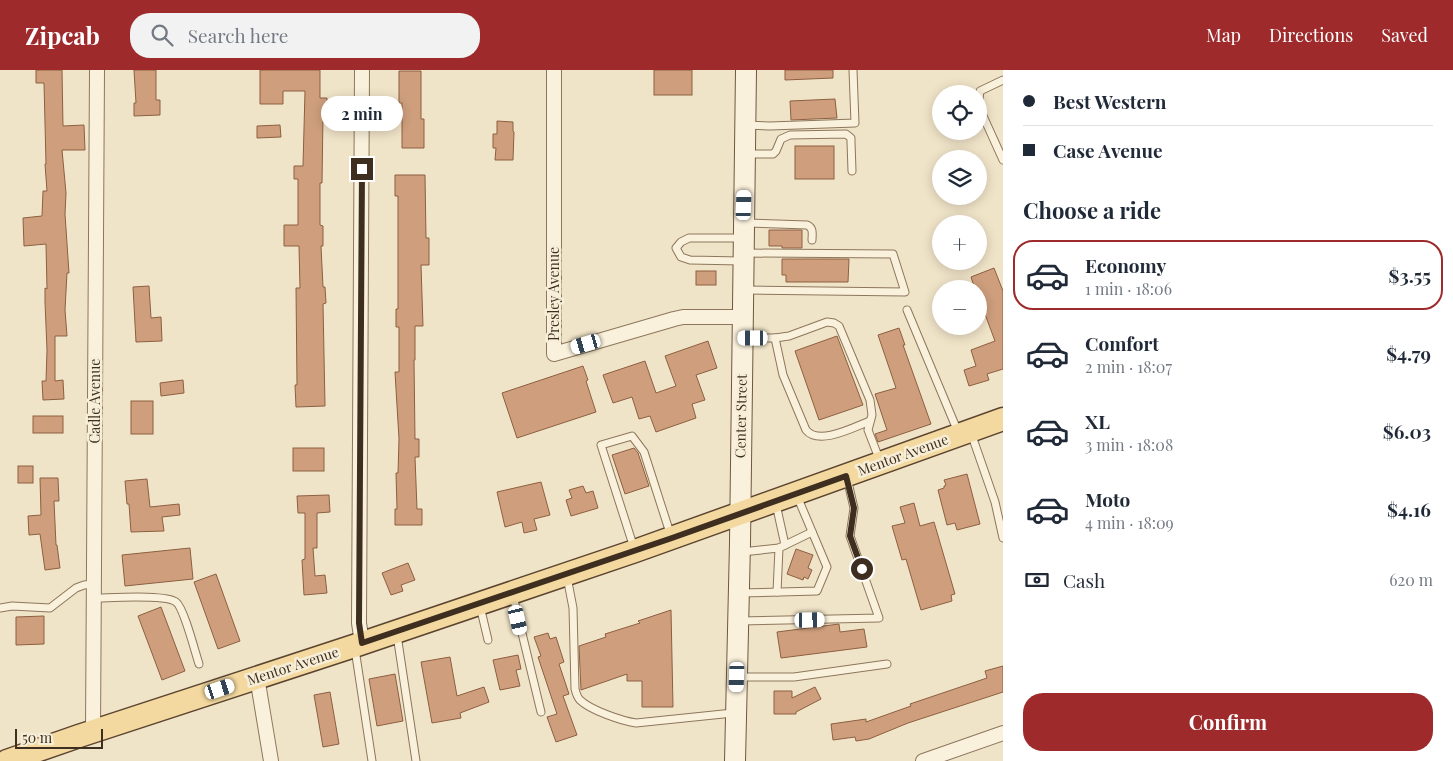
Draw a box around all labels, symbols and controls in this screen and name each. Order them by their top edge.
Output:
search box [130,13,480,58]
text: Zipcab [25,19,100,51]
icon: search [148,21,176,49]
text: Search here [188,22,288,48]
text: Map [1206,23,1241,47]
text: Directions [1269,23,1353,47]
text: Saved [1381,23,1428,47]
map controls [932,85,987,335]
button: locate [932,85,987,140]
text: Best Western [1053,88,1166,114]
callout: 2 min [321,97,403,132]
text: 2 min [341,103,383,124]
text: Case Avenue [1053,137,1163,163]
button: layers [932,150,987,205]
route end [351,158,373,180]
car [735,190,752,220]
text: Choose a ride [1023,195,1161,225]
button: + [932,215,987,270]
street label: Presley Avenue [544,247,563,341]
text: Economy [1085,252,1166,278]
icon: car [1025,253,1070,298]
text: $3.55 [1389,262,1431,288]
text: 1 min · 18:06 [1085,278,1172,299]
button: − [932,280,987,335]
text: Comfort [1085,330,1159,356]
car [738,331,768,346]
icon: car [1025,331,1070,376]
car [569,333,602,355]
text: $4.79 [1386,340,1431,366]
text: 2 min · 18:07 [1085,356,1172,377]
street label: Cadle Avenue [85,359,104,443]
street label: Center Street [730,373,751,458]
text: XL [1085,408,1110,434]
icon: car [1025,409,1070,454]
text: $6.03 [1383,418,1431,444]
street label: Mentor Avenue [855,429,951,480]
text: 3 min · 18:08 [1085,434,1173,455]
text: Moto [1085,486,1130,512]
icon: car [1025,487,1070,532]
text: $4.16 [1387,496,1431,522]
text: 4 min · 18:09 [1085,512,1174,533]
route start [851,558,873,580]
icon: cash [1023,566,1051,594]
text: Cash [1063,567,1105,593]
text: 620 m [1389,569,1433,590]
car [507,604,528,636]
car [794,612,825,628]
street label: Mentor Avenue [245,642,341,689]
car [728,662,745,692]
car [203,677,236,701]
button: Confirm [1023,693,1433,751]
scale bar [15,726,102,749]
text: 50 m [22,728,52,747]

